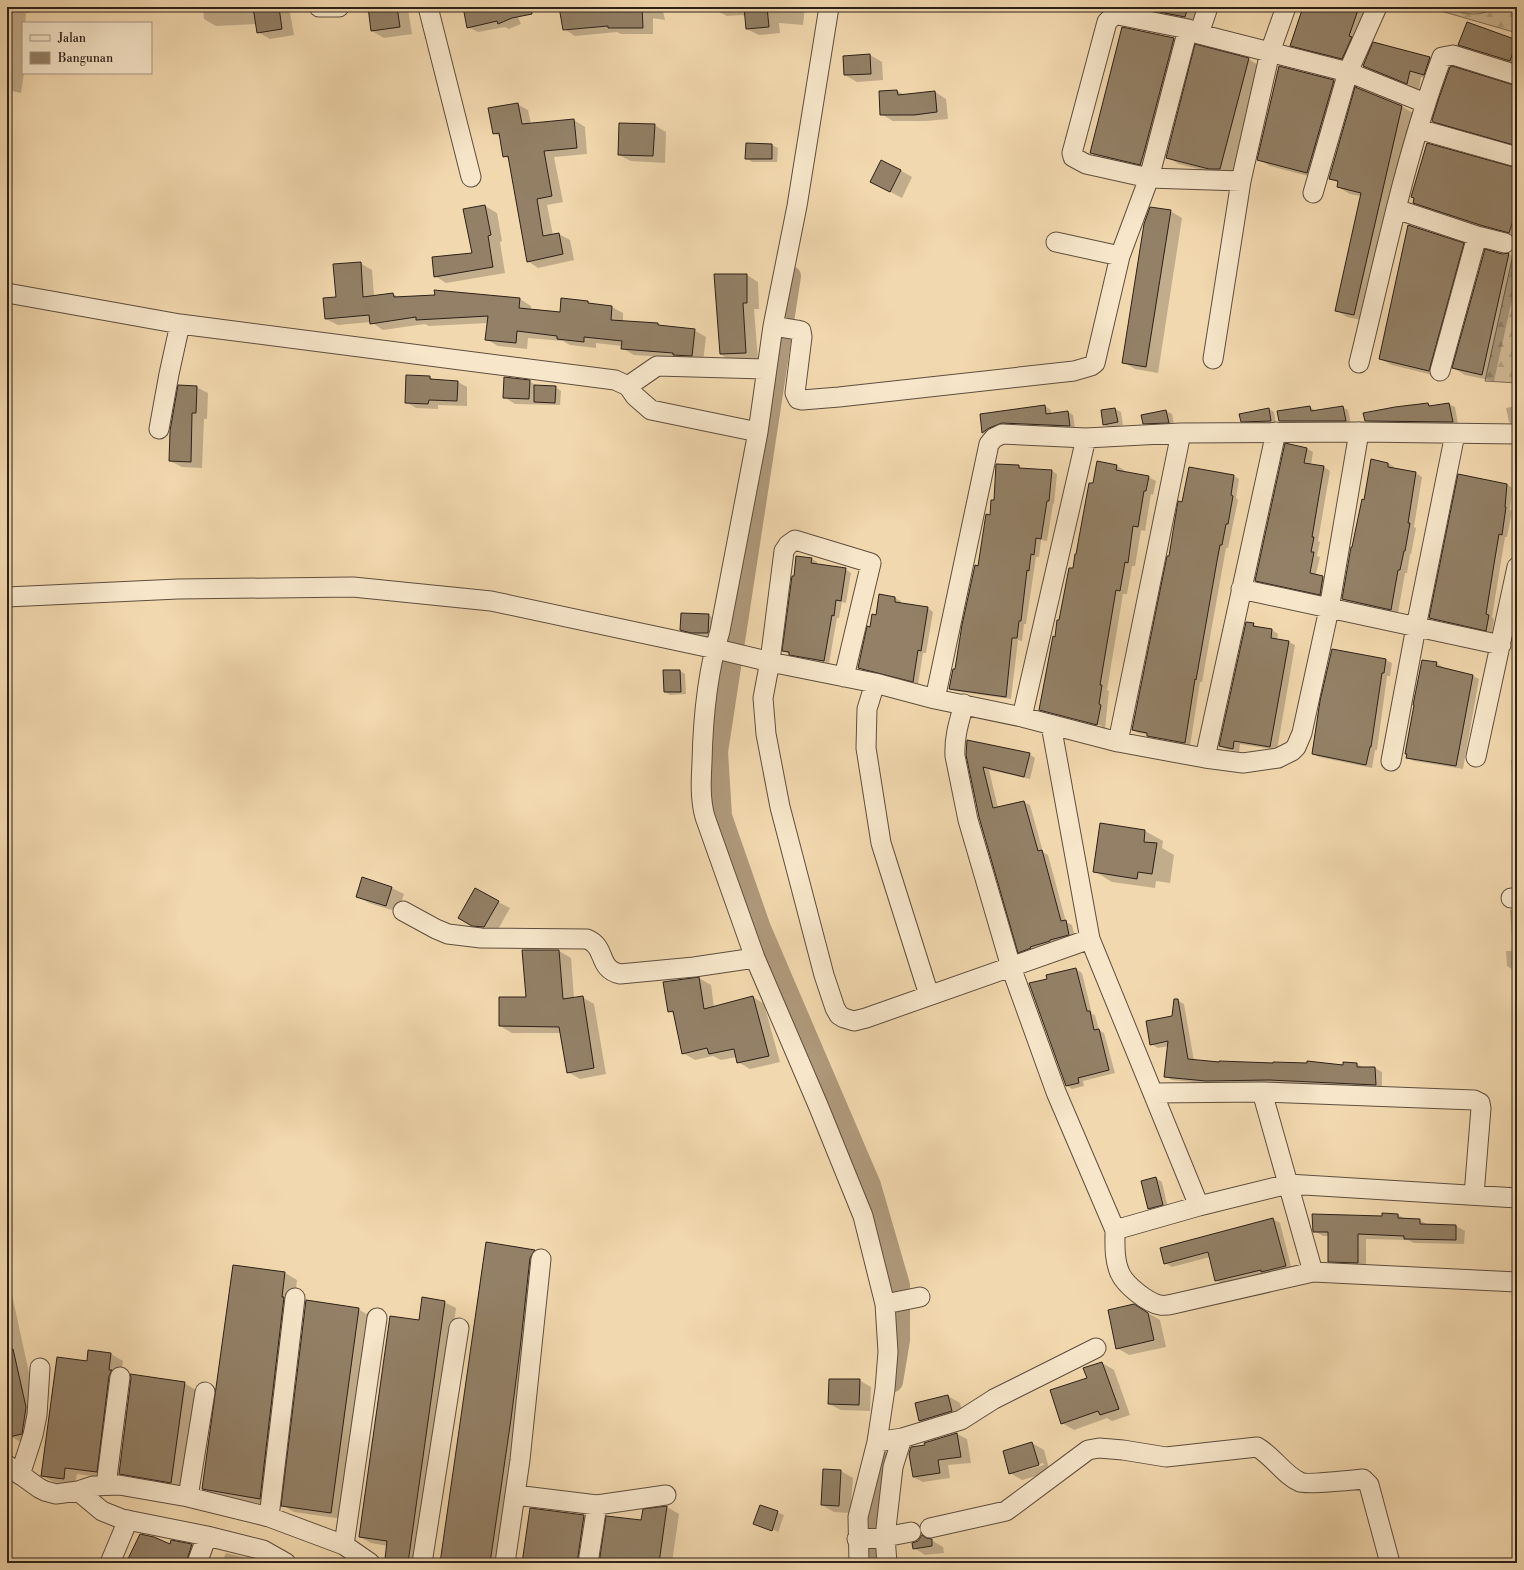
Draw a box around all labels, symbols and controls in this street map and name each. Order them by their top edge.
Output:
legend [22,22,152,74]
text: Jalan [57,31,86,46]
text: Bangunan [57,51,113,66]

